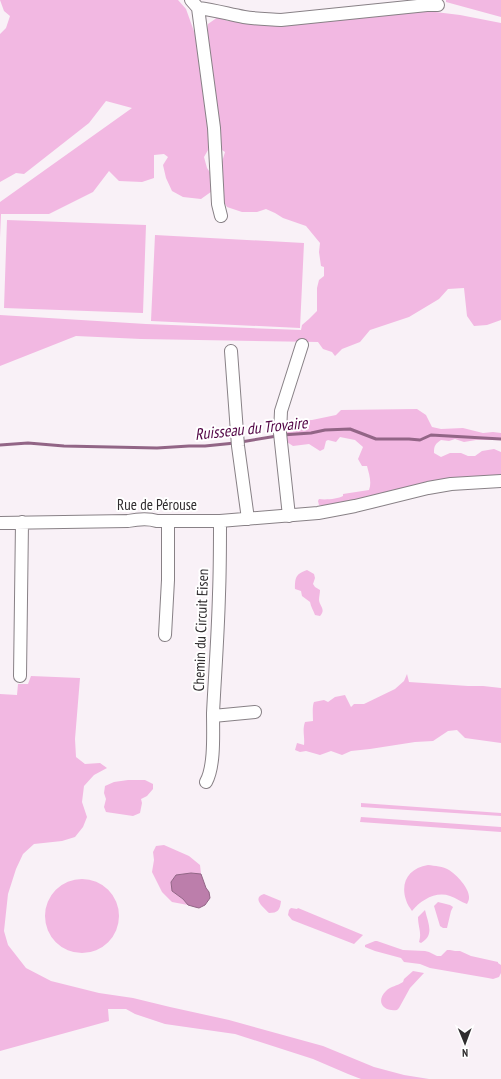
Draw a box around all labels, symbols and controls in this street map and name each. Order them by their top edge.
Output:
water label: Ruisseau du Trovaire [194,412,310,444]
street label: Rue de Pérouse [117,495,197,514]
street label: Chemin du Circuit Eisen [189,568,212,692]
north arrow [445,1023,485,1063]
text: N [462,1046,468,1060]

